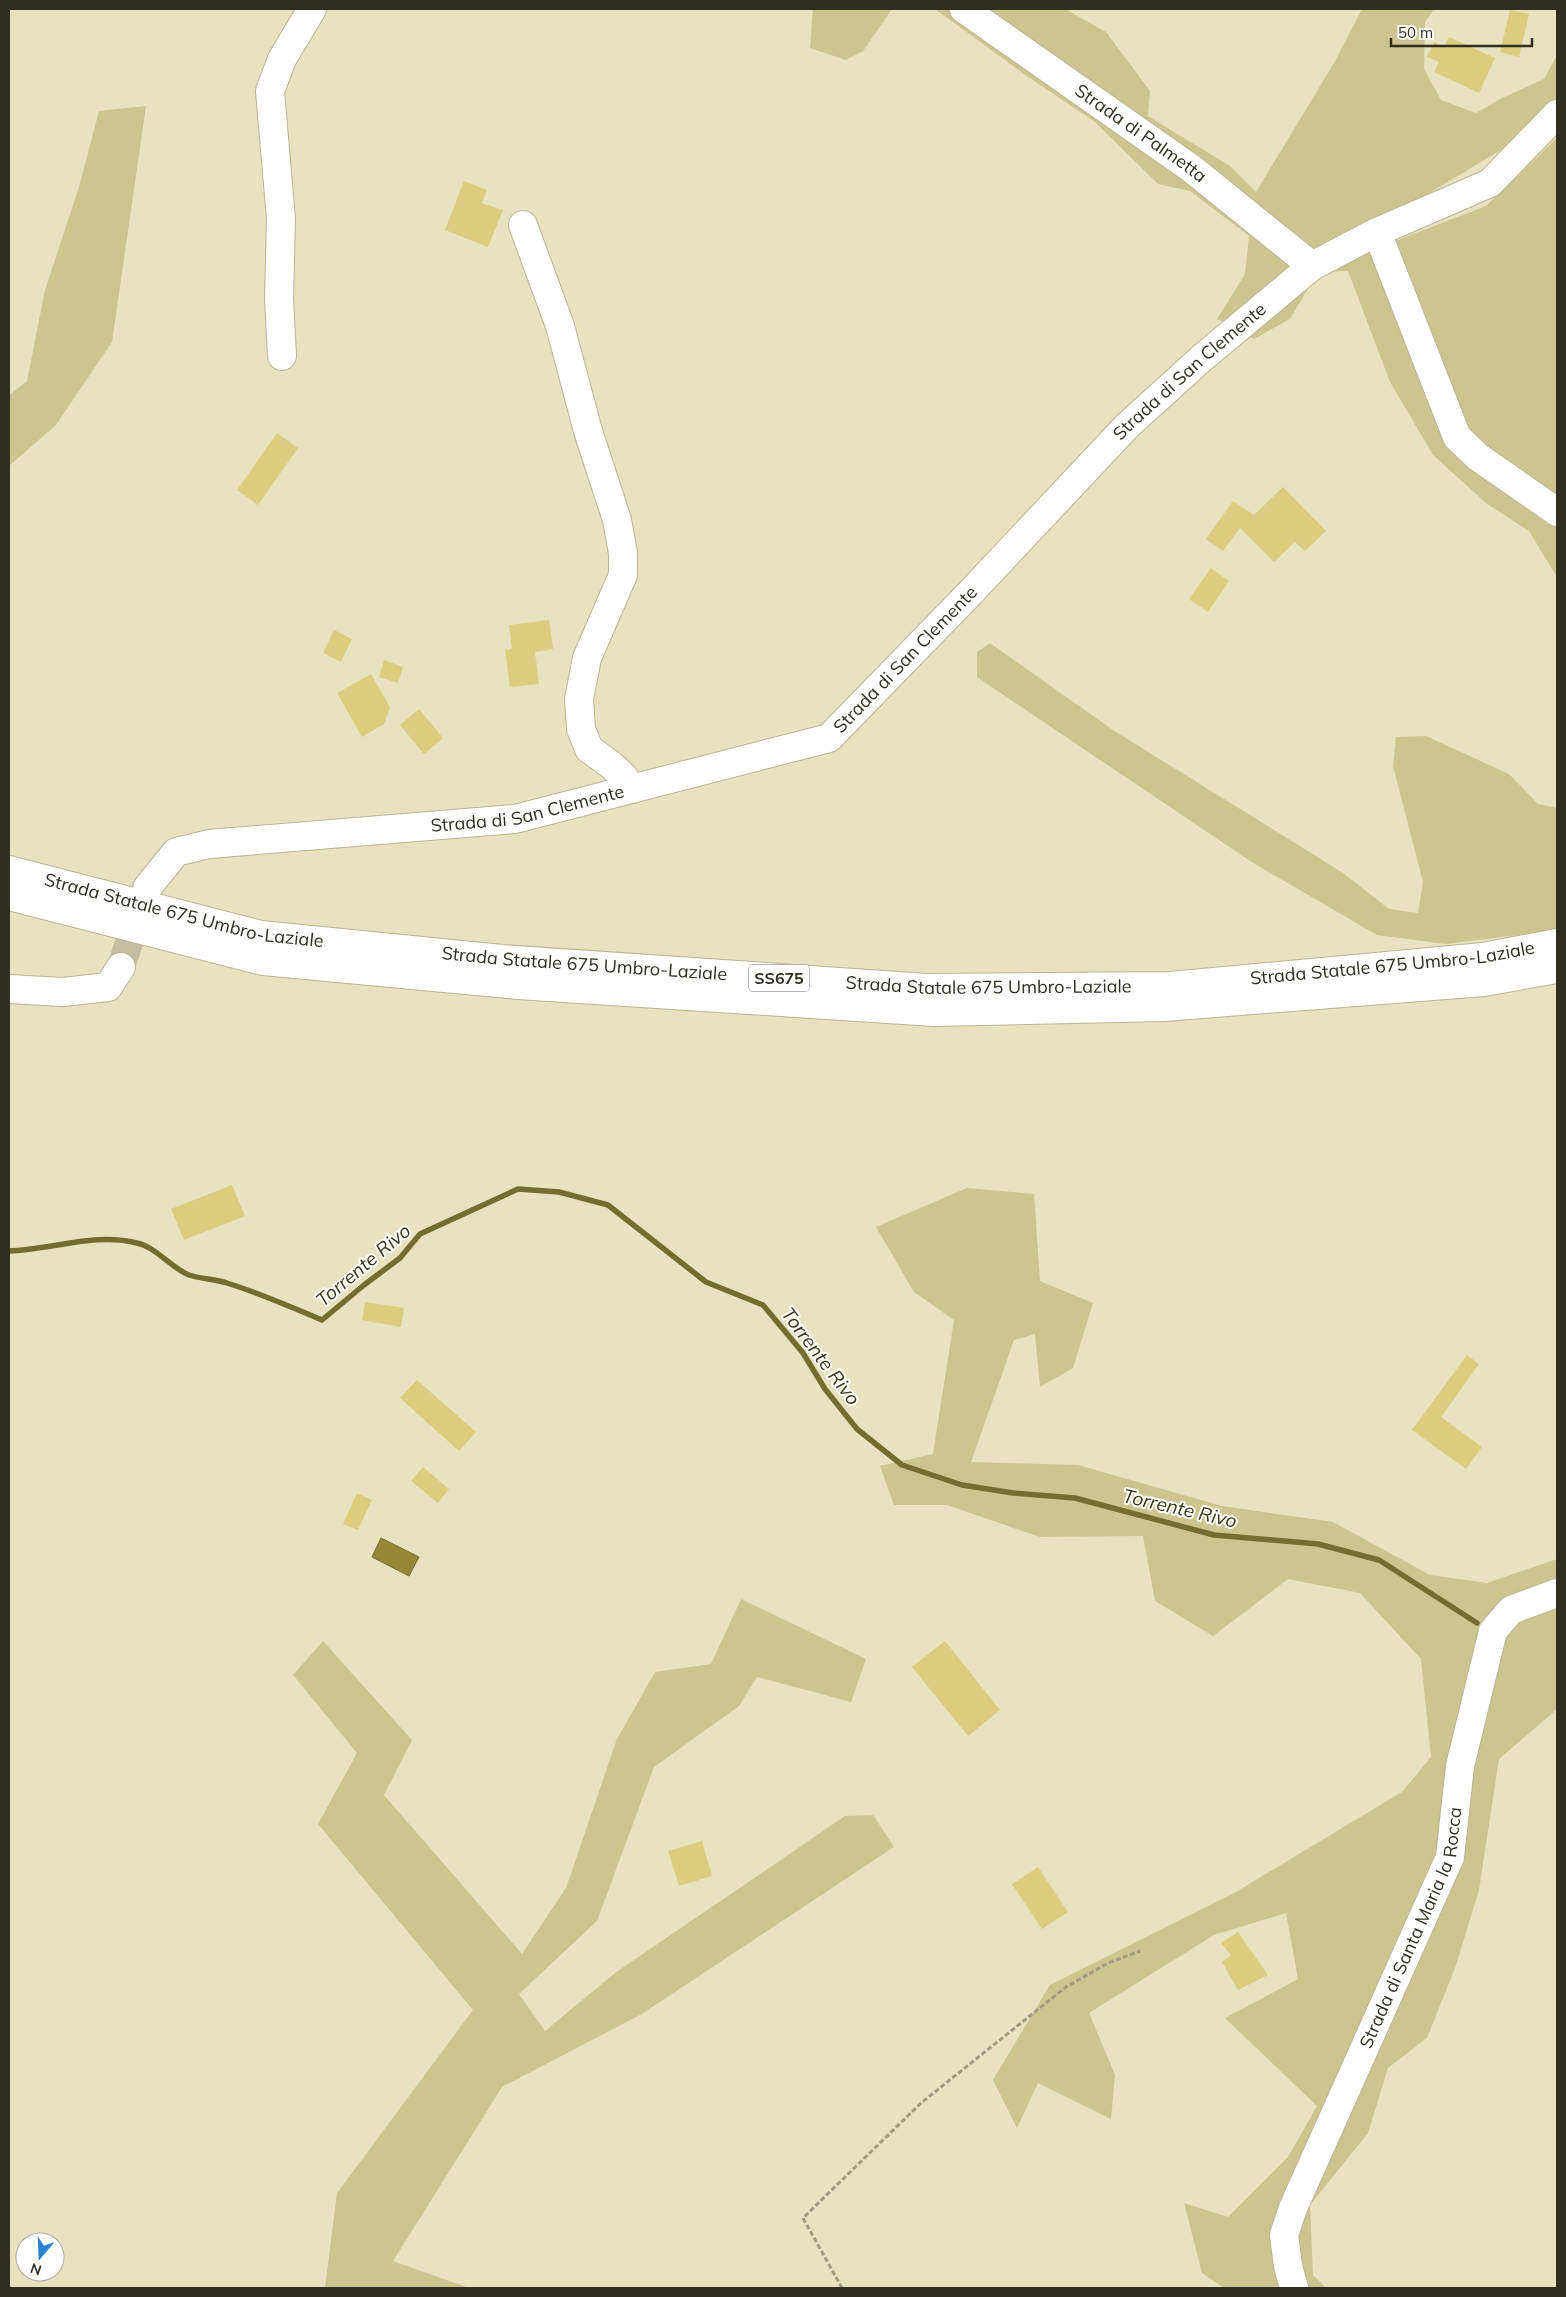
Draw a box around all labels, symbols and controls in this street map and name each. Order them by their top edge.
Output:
scale bar [1391,15,1532,47]
text: 50 m [1398,23,1433,42]
street label: Strada di Palmetta [1071,78,1212,187]
street label: Strada di San Clemente [1108,297,1271,445]
street label: Strada di San Clemente [828,581,982,738]
street label: Strada di San Clemente [430,779,626,837]
street label: Strada Statale 675 Umbro-Laziale [42,868,325,952]
street label: Strada Statale 675 Umbro-Laziale [1249,935,1536,990]
street label: Strada Statale 675 Umbro-Laziale [441,941,728,985]
road number: SS675 [749,964,809,991]
street label: Strada Statale 675 Umbro-Laziale [845,970,1132,999]
water label: Torrente Rivo [311,1218,415,1312]
water label: Torrente Rivo [776,1302,866,1410]
water label: Torrente Rivo [1121,1483,1240,1533]
street label: Strada di Santa Maria la Rocca [1354,1806,1466,2052]
north arrow [15,2232,65,2282]
text: N [28,2259,44,2280]

